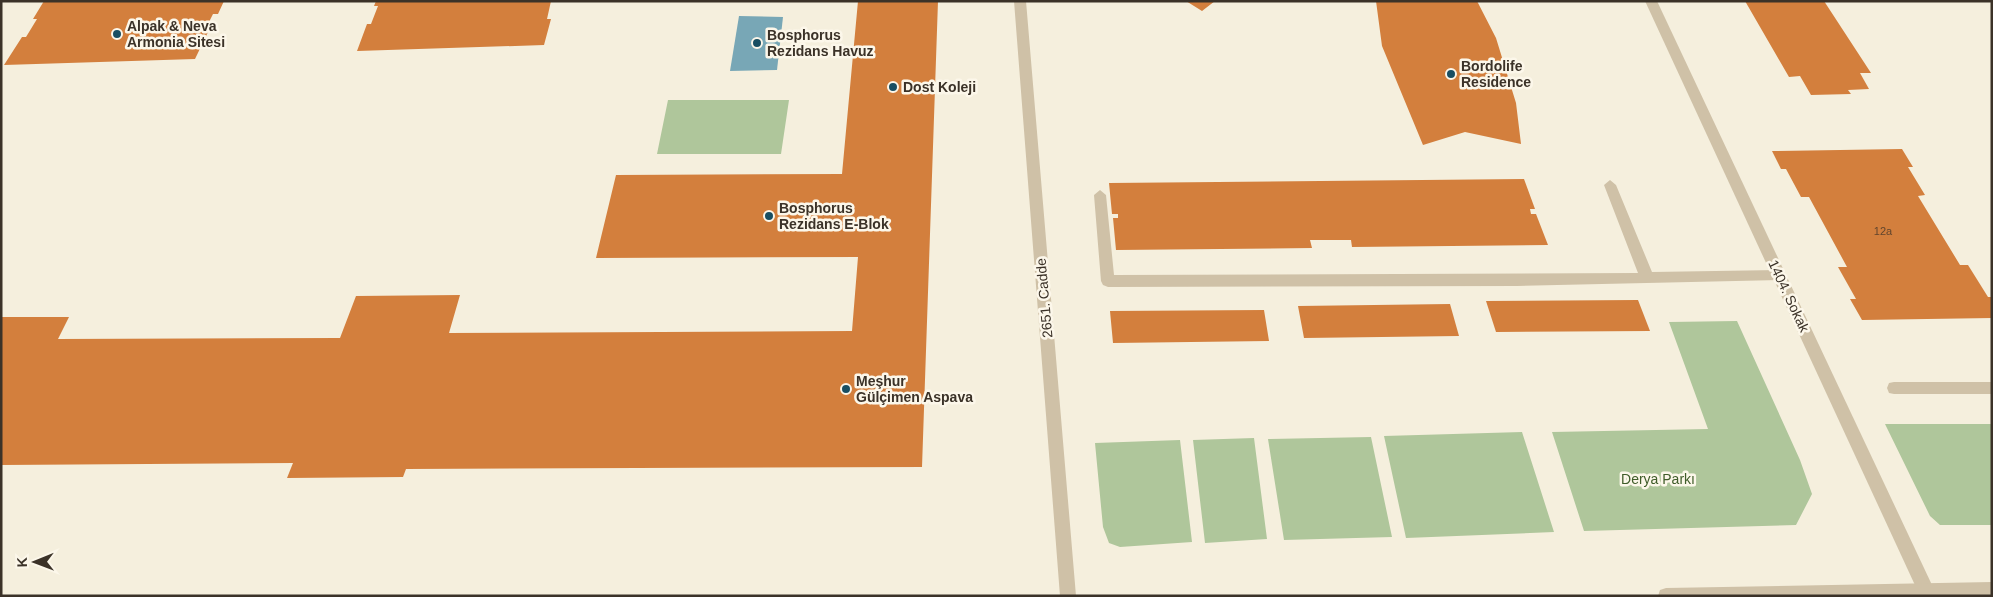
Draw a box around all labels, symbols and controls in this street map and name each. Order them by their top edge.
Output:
place label: Alpak & Neva Armonia Sitesi [127,18,225,50]
place label: Bosphorus Rezidans Havuz [767,27,874,59]
marker: Alpak & Neva Armonia Sitesi [111,28,123,40]
marker: Bosphorus Rezidans Havuz [751,37,763,49]
place label: Bordolife Residence [1461,58,1531,90]
marker: Bordolife Residence [1445,68,1457,80]
place label: Dost Koleji [903,79,976,95]
marker: Dost Koleji [887,81,899,93]
place label: Bosphorus Rezidans E-Blok [779,200,889,232]
marker: Bosphorus Rezidans E-Blok [763,210,775,222]
house number: 12a [1874,225,1893,237]
street label: 2651. Cadde [1033,257,1055,339]
street label: 1404. Sokak [1765,257,1813,336]
place label: Meşhur Gülçimen Aspava [856,373,973,405]
marker: Meşhur Gülçimen Aspava [840,383,852,395]
park label: Derya Parkı [1621,471,1695,487]
north arrow [10,537,60,587]
text: K [14,557,30,567]

